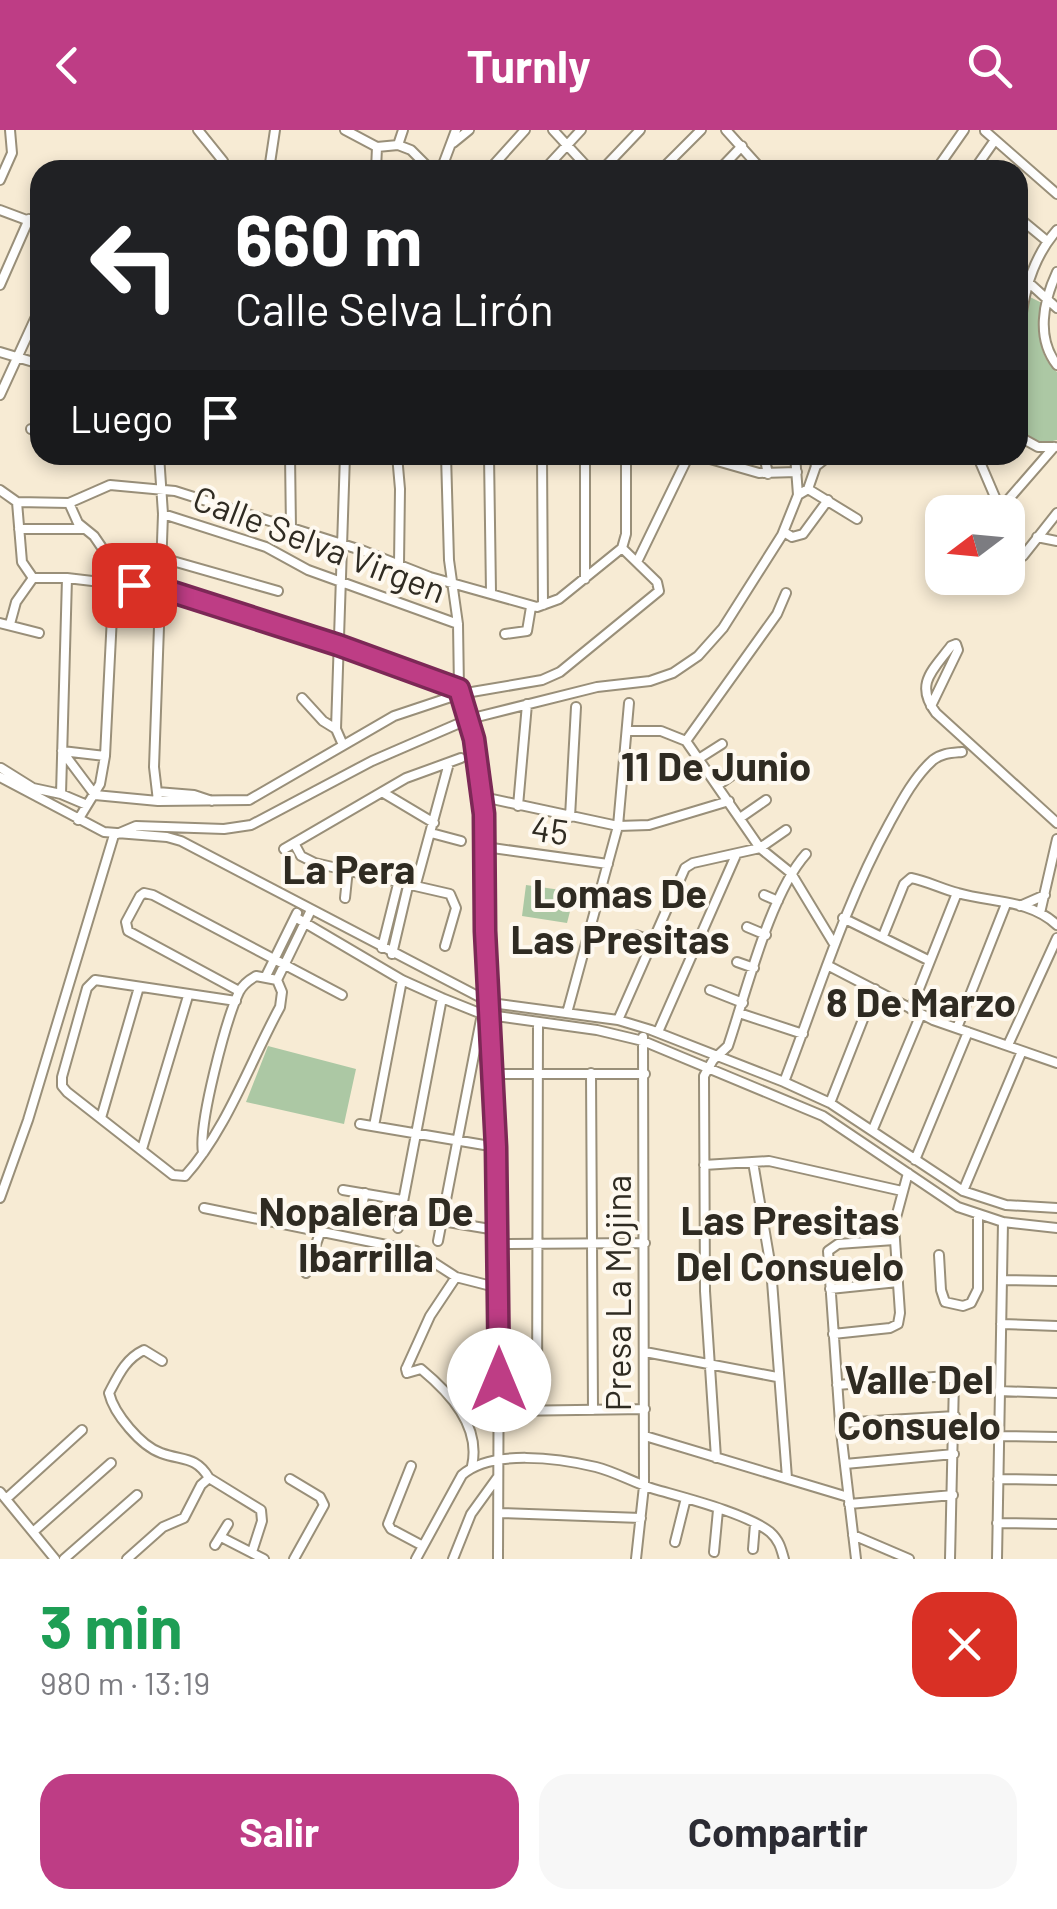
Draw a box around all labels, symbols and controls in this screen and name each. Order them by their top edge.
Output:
icon: back [40,38,95,93]
text: Turnly [466,38,591,92]
icon: search [962,38,1017,93]
text: 660 m [235,196,423,280]
icon: left [70,200,200,330]
text: Calle Selva Lirón [235,281,554,335]
icon: arrive [193,390,248,445]
text: Luego [70,395,173,441]
street label: Calle Selva Virgen [188,476,452,610]
north arrow [925,495,1025,595]
map controls [925,495,1025,595]
pin [92,543,177,628]
icon: arrive [107,558,162,613]
district label: 11 De Junio [621,741,811,789]
street label: 45 [529,806,571,852]
district label: La Pera [283,844,415,892]
district label: Lomas De Las Presitas [511,868,730,962]
district label: 8 De Marzo [826,977,1016,1025]
street label: Presa La Mojina [596,1175,638,1411]
district label: Nopalera De Ibarrilla [258,1186,474,1280]
district label: Las Presitas Del Consuelo [676,1195,904,1289]
position arrow [447,1328,551,1432]
district label: Valle Del Consuelo [837,1354,1001,1448]
text: 3 min [40,1589,183,1661]
button: close [912,1592,1017,1697]
text: 980 m · 13:19 [40,1663,210,1701]
button: Salir [40,1774,519,1889]
button: Compartir [539,1774,1017,1889]

